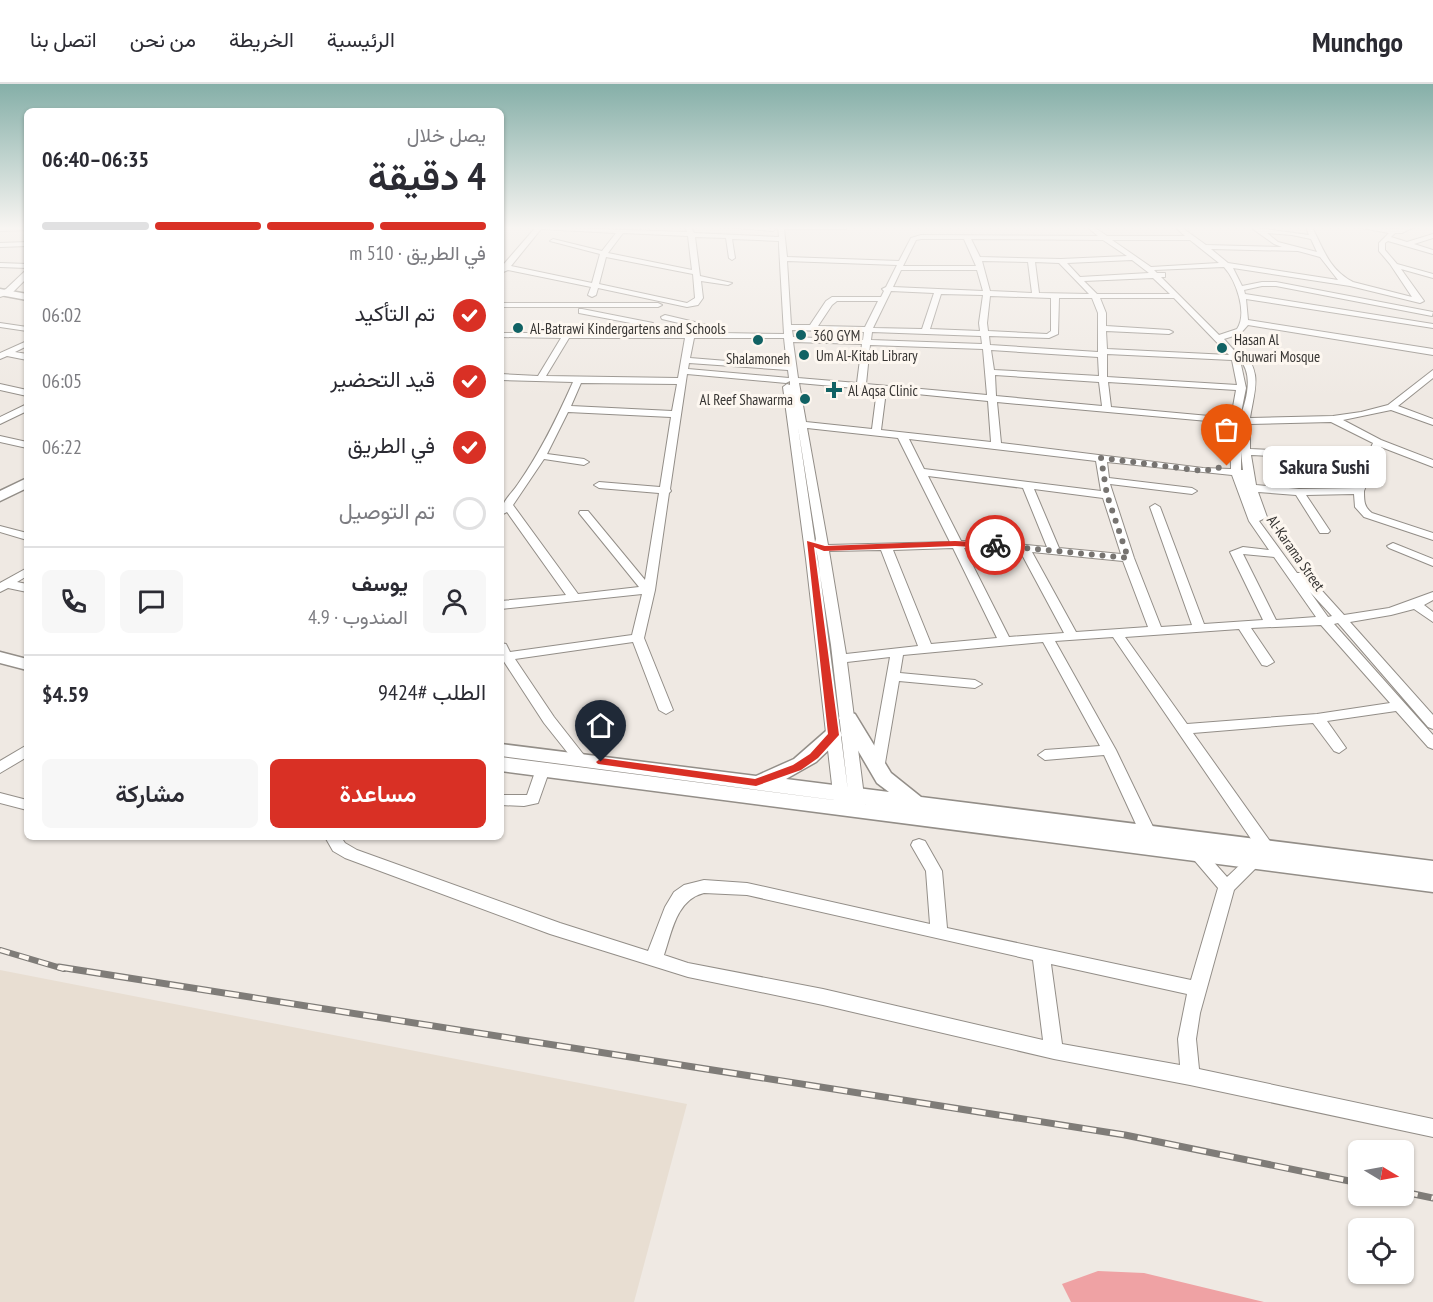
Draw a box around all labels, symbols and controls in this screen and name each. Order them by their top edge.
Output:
text: Munchgo [1312,23,1403,60]
text: اتصل بنا [30,26,97,53]
text: من نحن [130,26,196,53]
text: الخريطة [229,26,294,53]
text: الرئيسية [327,26,395,53]
text: يصل خلال [407,122,486,148]
text: 06:35–06:40 [42,145,149,173]
text: 4 دقيقة [368,150,486,201]
text: في الطريق · 510 m [349,240,486,266]
text: تم التأكيد [355,299,435,327]
icon: check [453,299,486,332]
text: 06:02 [42,302,82,328]
place label: Al-Batrawi Kindergartens and Schools [530,319,726,338]
marker: Al-Batrawi Kindergartens and Schools [511,321,525,335]
place label: 360 GYM [813,326,860,345]
marker: 360 GYM [794,328,808,342]
place label: Hasan Al Ghuwari Mosque [1234,330,1320,366]
marker: Shalamoneh [751,333,765,347]
marker: Hasan Al Ghuwari Mosque [1215,341,1229,355]
place label: Um Al-Kitab Library [816,346,918,365]
marker: Um Al-Kitab Library [797,348,811,362]
place label: Shalamoneh [726,349,790,368]
text: قيد التحضير [330,365,435,393]
icon: check [453,365,486,398]
text: 06:05 [42,368,82,394]
marker: Al Aqsa Clinic [825,381,843,399]
place label: Al Aqsa Clinic [848,381,918,400]
place label: Al Reef Shawarma [700,390,793,409]
marker: Al Reef Shawarma [798,392,812,406]
pin [1201,404,1252,466]
icon: bag [1210,413,1243,446]
text: في الطريق [347,431,435,459]
icon: check [453,431,486,464]
text: 06:22 [42,434,82,460]
callout: Sakura Sushi [1263,445,1386,487]
text: Sakura Sushi [1279,454,1370,480]
text: تم التوصيل [339,497,435,525]
street label: Al-Karama Street [1263,511,1329,595]
courier [965,515,1025,575]
icon: bike [979,529,1012,562]
text: يوسف [352,569,408,597]
button: phone [42,570,105,633]
button: chat [120,570,183,633]
button: person [423,570,486,633]
text: المندوب · 4.9 [308,604,408,630]
text: الطلب #9424 [378,678,486,706]
text: $4.59 [42,680,89,708]
pin [575,700,626,762]
icon: home [584,709,617,742]
button: مشاركة [42,759,258,828]
button: مساعدة [270,759,486,828]
north arrow [1348,1140,1414,1206]
map controls [1348,1140,1414,1284]
button: locate [1348,1218,1414,1284]

